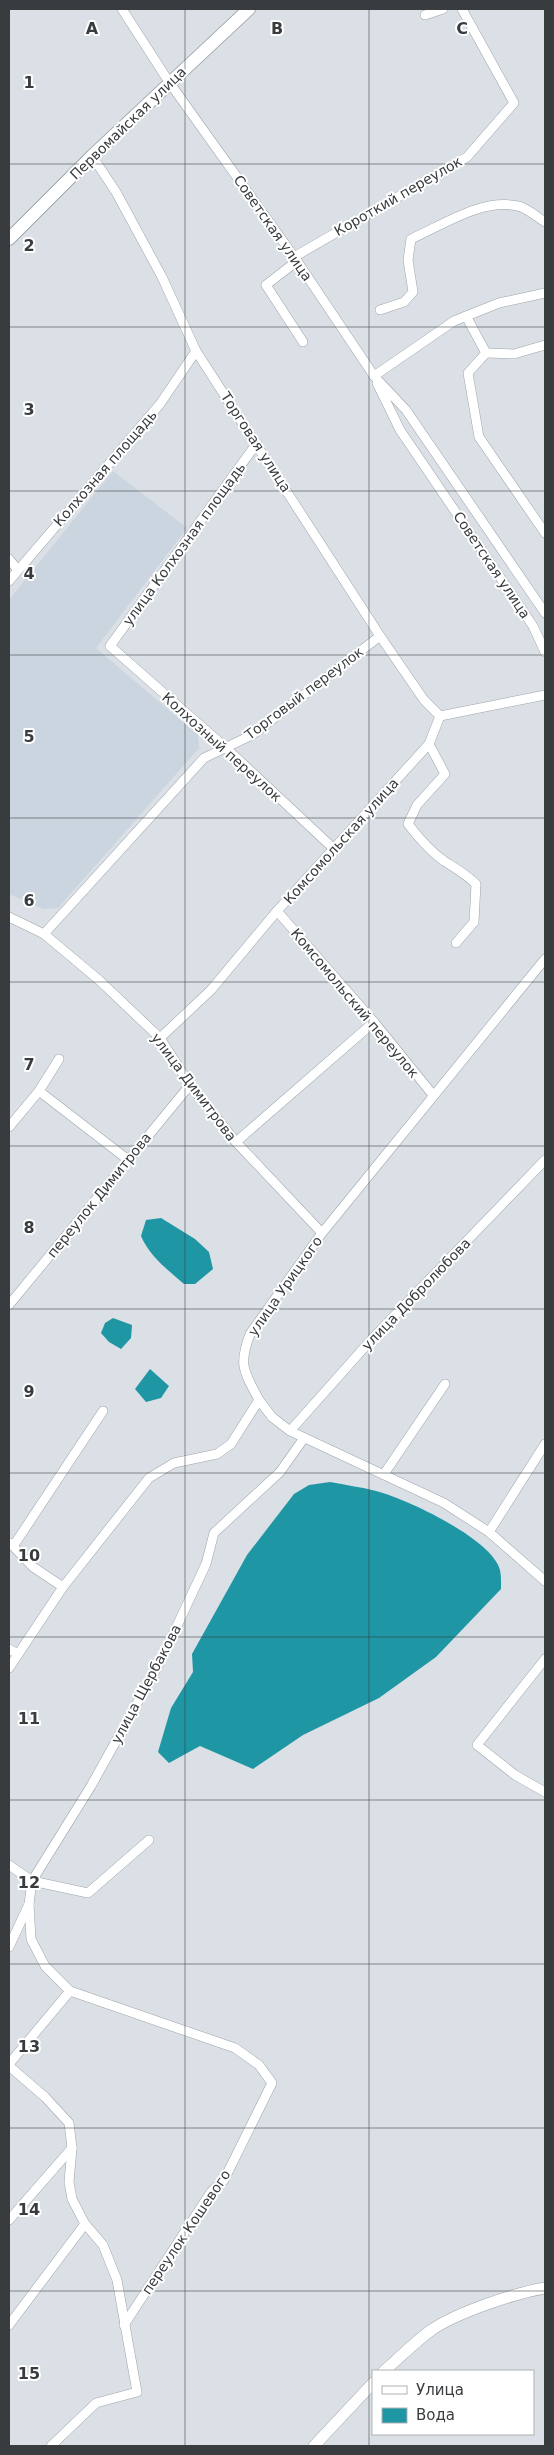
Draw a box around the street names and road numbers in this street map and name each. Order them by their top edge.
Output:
street label: Первомайская улица [67,63,189,183]
street label: Короткий переулок [331,153,465,239]
street label: Советская улица [230,172,316,284]
street label: Торговая улица [217,388,294,495]
street label: Колхозная площадь [50,407,160,529]
street label: улица Колхозная площадь [119,459,249,629]
street label: Советская улица [450,509,534,621]
street label: Торговый переулок [241,643,366,743]
street label: Колхозный переулок [159,689,285,805]
street label: Комсомольская улица [280,775,402,907]
street label: Комсомольский переулок [288,925,422,1081]
street label: улица Димитрова [148,1030,240,1144]
street label: переулок Димитрова [44,1129,154,1261]
street label: улица Урицкого [245,1233,325,1339]
street label: улица Добролюбова [358,1235,474,1353]
street label: улица Щербакова [108,1622,184,1746]
street label: переулок Кошевого [138,2167,234,2297]

